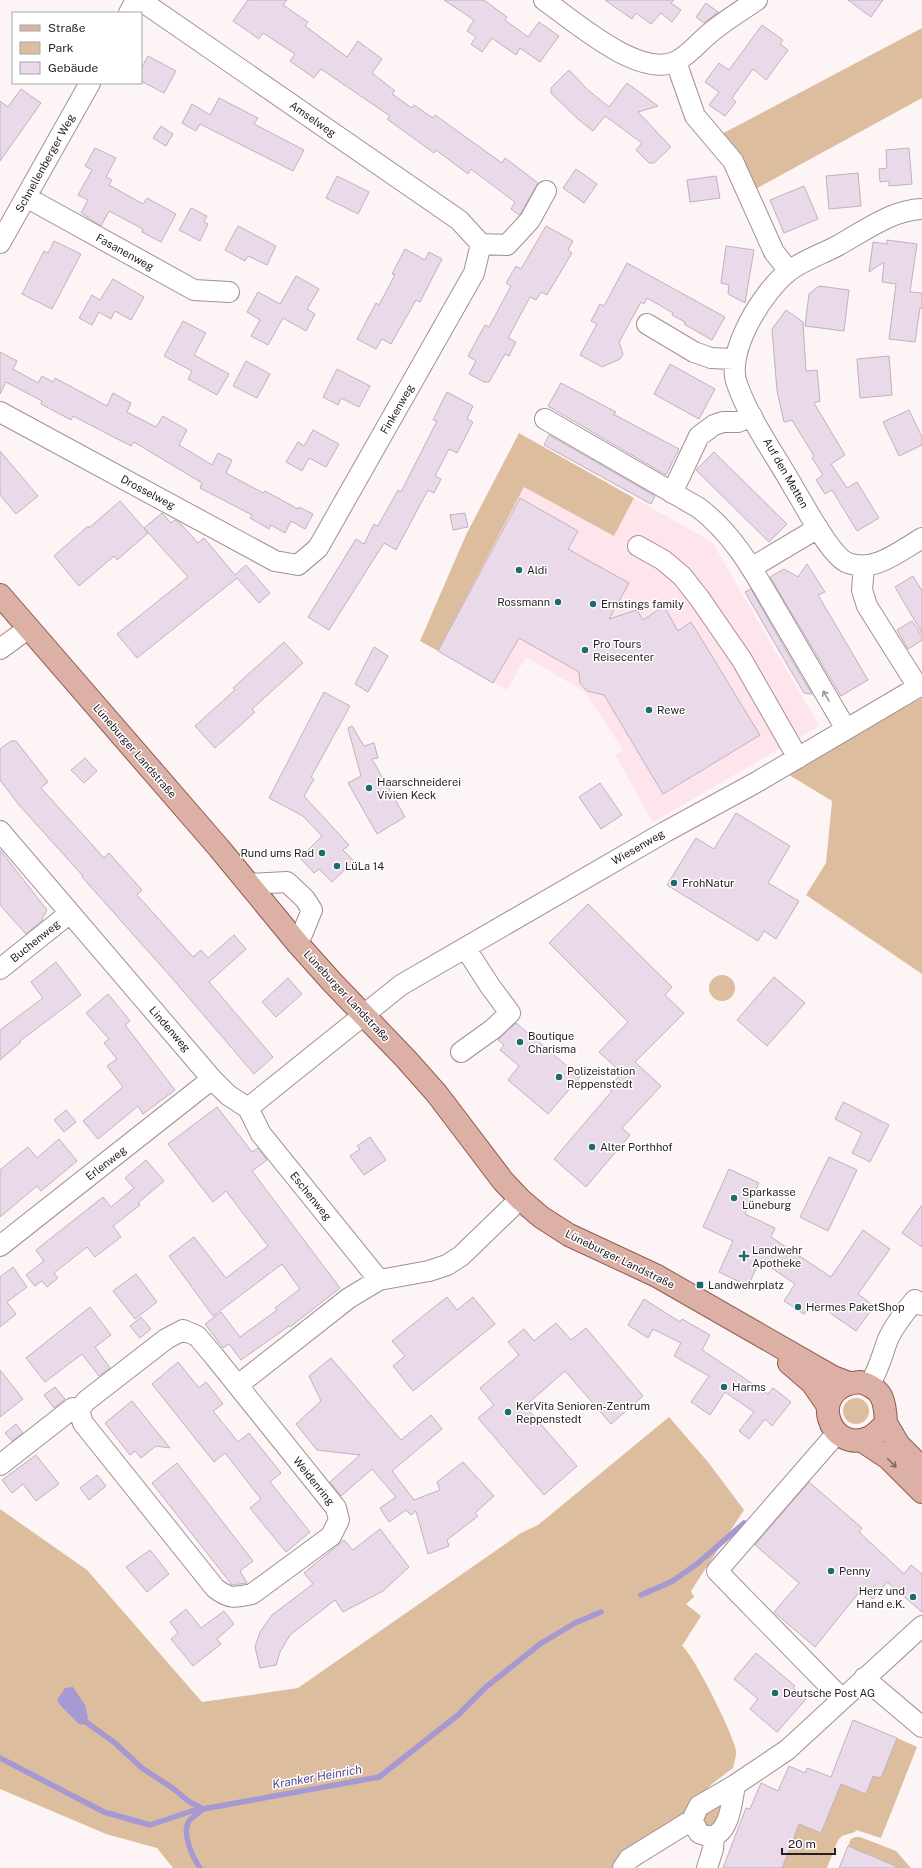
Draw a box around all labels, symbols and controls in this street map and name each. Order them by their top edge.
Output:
legend [12,12,142,84]
text: Straße [48,21,86,35]
text: Park [48,41,74,55]
text: Gebäude [48,61,98,75]
street label: Amselweg [288,99,339,139]
street label: Schnellenberger Weg [13,112,77,214]
street label: Fasanenweg [94,231,156,273]
street label: Finkenweg [378,382,416,436]
street label: Auf den Metten [761,436,811,510]
street label: Drosselweg [119,473,177,511]
place label: Aldi [527,564,547,576]
marker: Aldi [514,565,524,575]
place label: Rossmann [497,596,550,608]
marker: Rossmann [553,597,563,607]
place label: Ernstings family [601,598,684,610]
marker: Ernstings family [588,599,598,609]
place label: Pro Tours Reisecenter [593,638,654,663]
marker: Pro Tours Reisecenter [580,645,590,655]
one-way arrow [822,690,830,702]
street label: Lüneburger Landstraße [91,702,179,800]
place label: Rewe [657,704,685,716]
marker: Rewe [644,705,654,715]
place label: Haarschneiderei Vivien Keck [377,776,461,801]
marker: Haarschneiderei Vivien Keck [364,783,374,793]
street label: Wiesenweg [609,827,667,867]
place label: Rund ums Rad [241,847,314,859]
marker: Rund ums Rad [317,848,327,858]
place label: LüLa 14 [345,860,384,872]
marker: LüLa 14 [332,861,342,871]
place label: FrohNatur [682,877,734,889]
marker: FrohNatur [669,878,679,888]
street label: Buchenweg [8,917,62,965]
street label: Lüneburger Landstraße [302,948,392,1044]
street label: Lindenweg [147,1004,193,1054]
place label: Boutique Charisma [528,1030,576,1055]
marker: Boutique Charisma [515,1037,525,1047]
place label: Polizeistation Reppenstedt [567,1065,635,1090]
marker: Polizeistation Reppenstedt [554,1072,564,1082]
place label: Alter Porthhof [600,1141,673,1153]
marker: Alter Porthhof [587,1142,597,1152]
street label: Erlenweg [83,1143,129,1182]
street label: Eschenweg [288,1170,334,1223]
place label: Sparkasse Lüneburg [742,1186,796,1211]
marker: Sparkasse Lüneburg [729,1193,739,1203]
street label: Lüneburger Landstraße [563,1227,677,1291]
place label: Landwehr Apotheke [752,1244,803,1269]
marker: Landwehr Apotheke [739,1251,749,1261]
place label: Landwehrplatz [708,1279,784,1291]
marker: Landwehrplatz [695,1280,705,1290]
place label: Hermes PaketShop [806,1301,905,1313]
marker: Hermes PaketShop [793,1302,803,1312]
place label: Harms [732,1381,766,1393]
marker: Harms [719,1382,729,1392]
place label: KerVita Senioren-Zentrum Reppenstedt [516,1400,650,1425]
marker: KerVita Senioren-Zentrum Reppenstedt [503,1407,513,1417]
street label: Weidenring [291,1455,337,1508]
one-way arrow [888,1458,897,1468]
place label: Penny [839,1565,871,1577]
marker: Penny [826,1566,836,1576]
place label: Herz und Hand e.K. [856,1585,905,1610]
marker: Herz und Hand e.K. [908,1592,918,1602]
place label: Deutsche Post AG [783,1687,875,1699]
marker: Deutsche Post AG [770,1688,780,1698]
water label: Kranker Heinrich [271,1762,363,1792]
scale bar [782,1830,835,1856]
text: 20 m [788,1837,816,1851]

